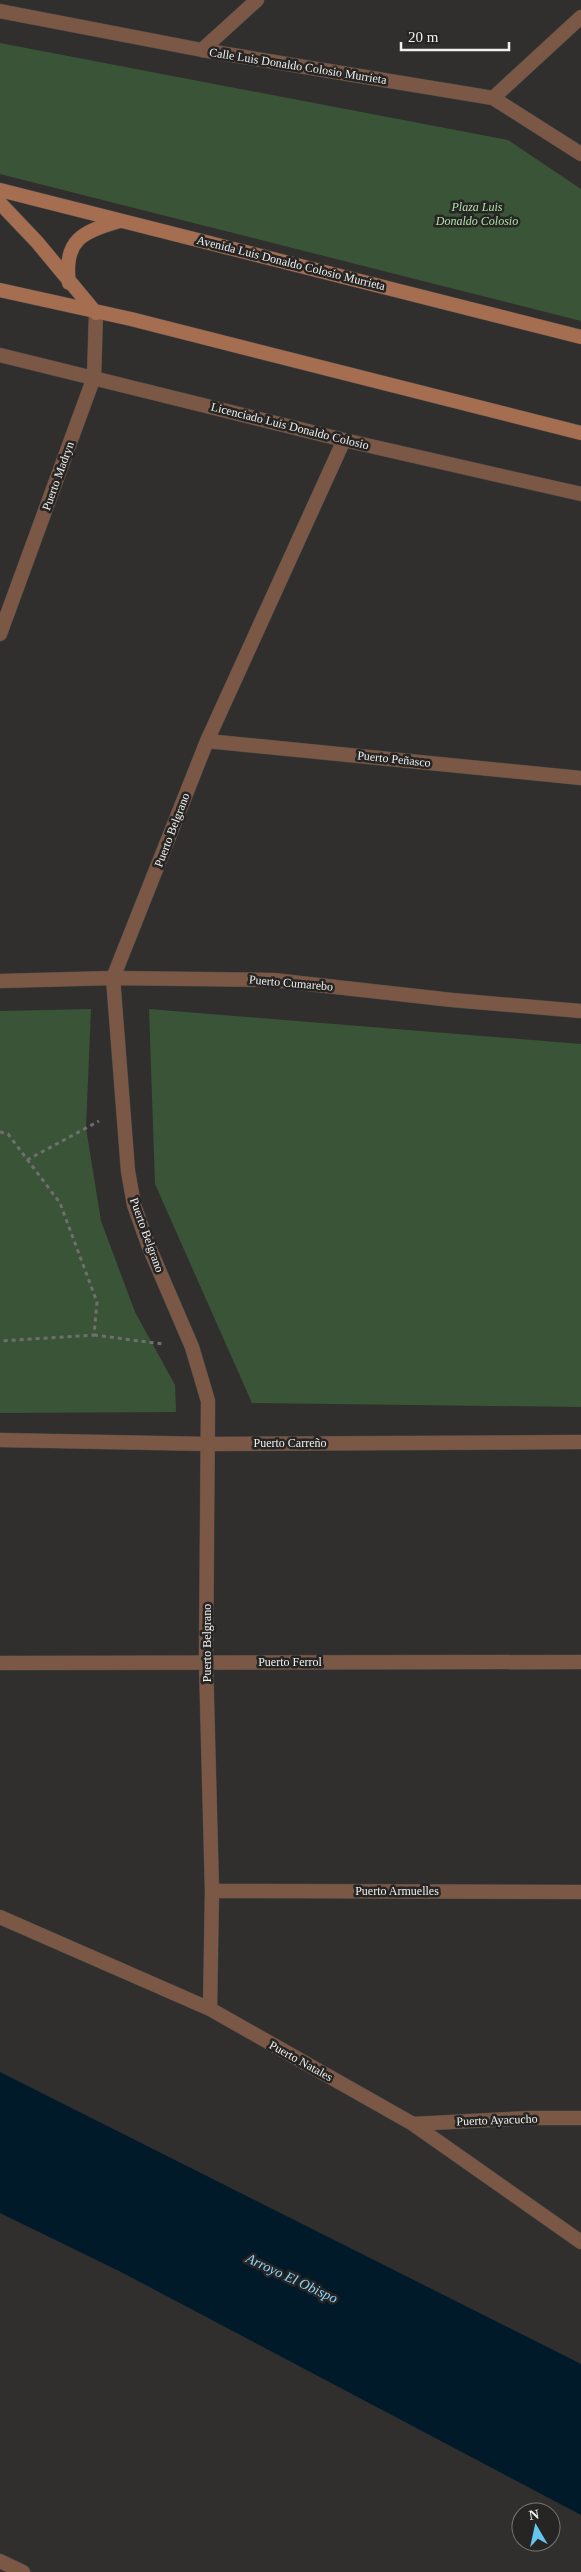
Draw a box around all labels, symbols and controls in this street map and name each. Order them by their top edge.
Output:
scale bar [401,20,508,52]
text: 20 m [408,29,439,45]
street label: Calle Luis Donaldo Colosio Murrieta [208,45,388,87]
park label: Plaza Luis Donaldo Colosio [435,200,518,228]
street label: Avenida Luis Donaldo Colosio Murrieta [195,233,387,293]
street label: Licenciado Luis Donaldo Colosio [210,400,370,452]
street label: Puerto Madryn [39,440,77,512]
street label: Puerto Peñasco [357,748,431,770]
street label: Puerto Belgrano [151,791,193,869]
street label: Puerto Cumarebo [248,972,334,994]
street label: Puerto Belgrano [127,1196,167,1274]
street label: Puerto Carreño [254,1436,326,1450]
street label: Puerto Belgrano [200,1604,214,1682]
street label: Puerto Ferrol [258,1655,322,1669]
street label: Puerto Armuelles [355,1884,439,1898]
street label: Puerto Natales [267,2038,335,2084]
street label: Puerto Ayacucho [456,2112,538,2128]
water label: Arroyo El Obispo [243,2250,340,2306]
north arrow [511,2502,561,2552]
text: N [528,2506,540,2523]

